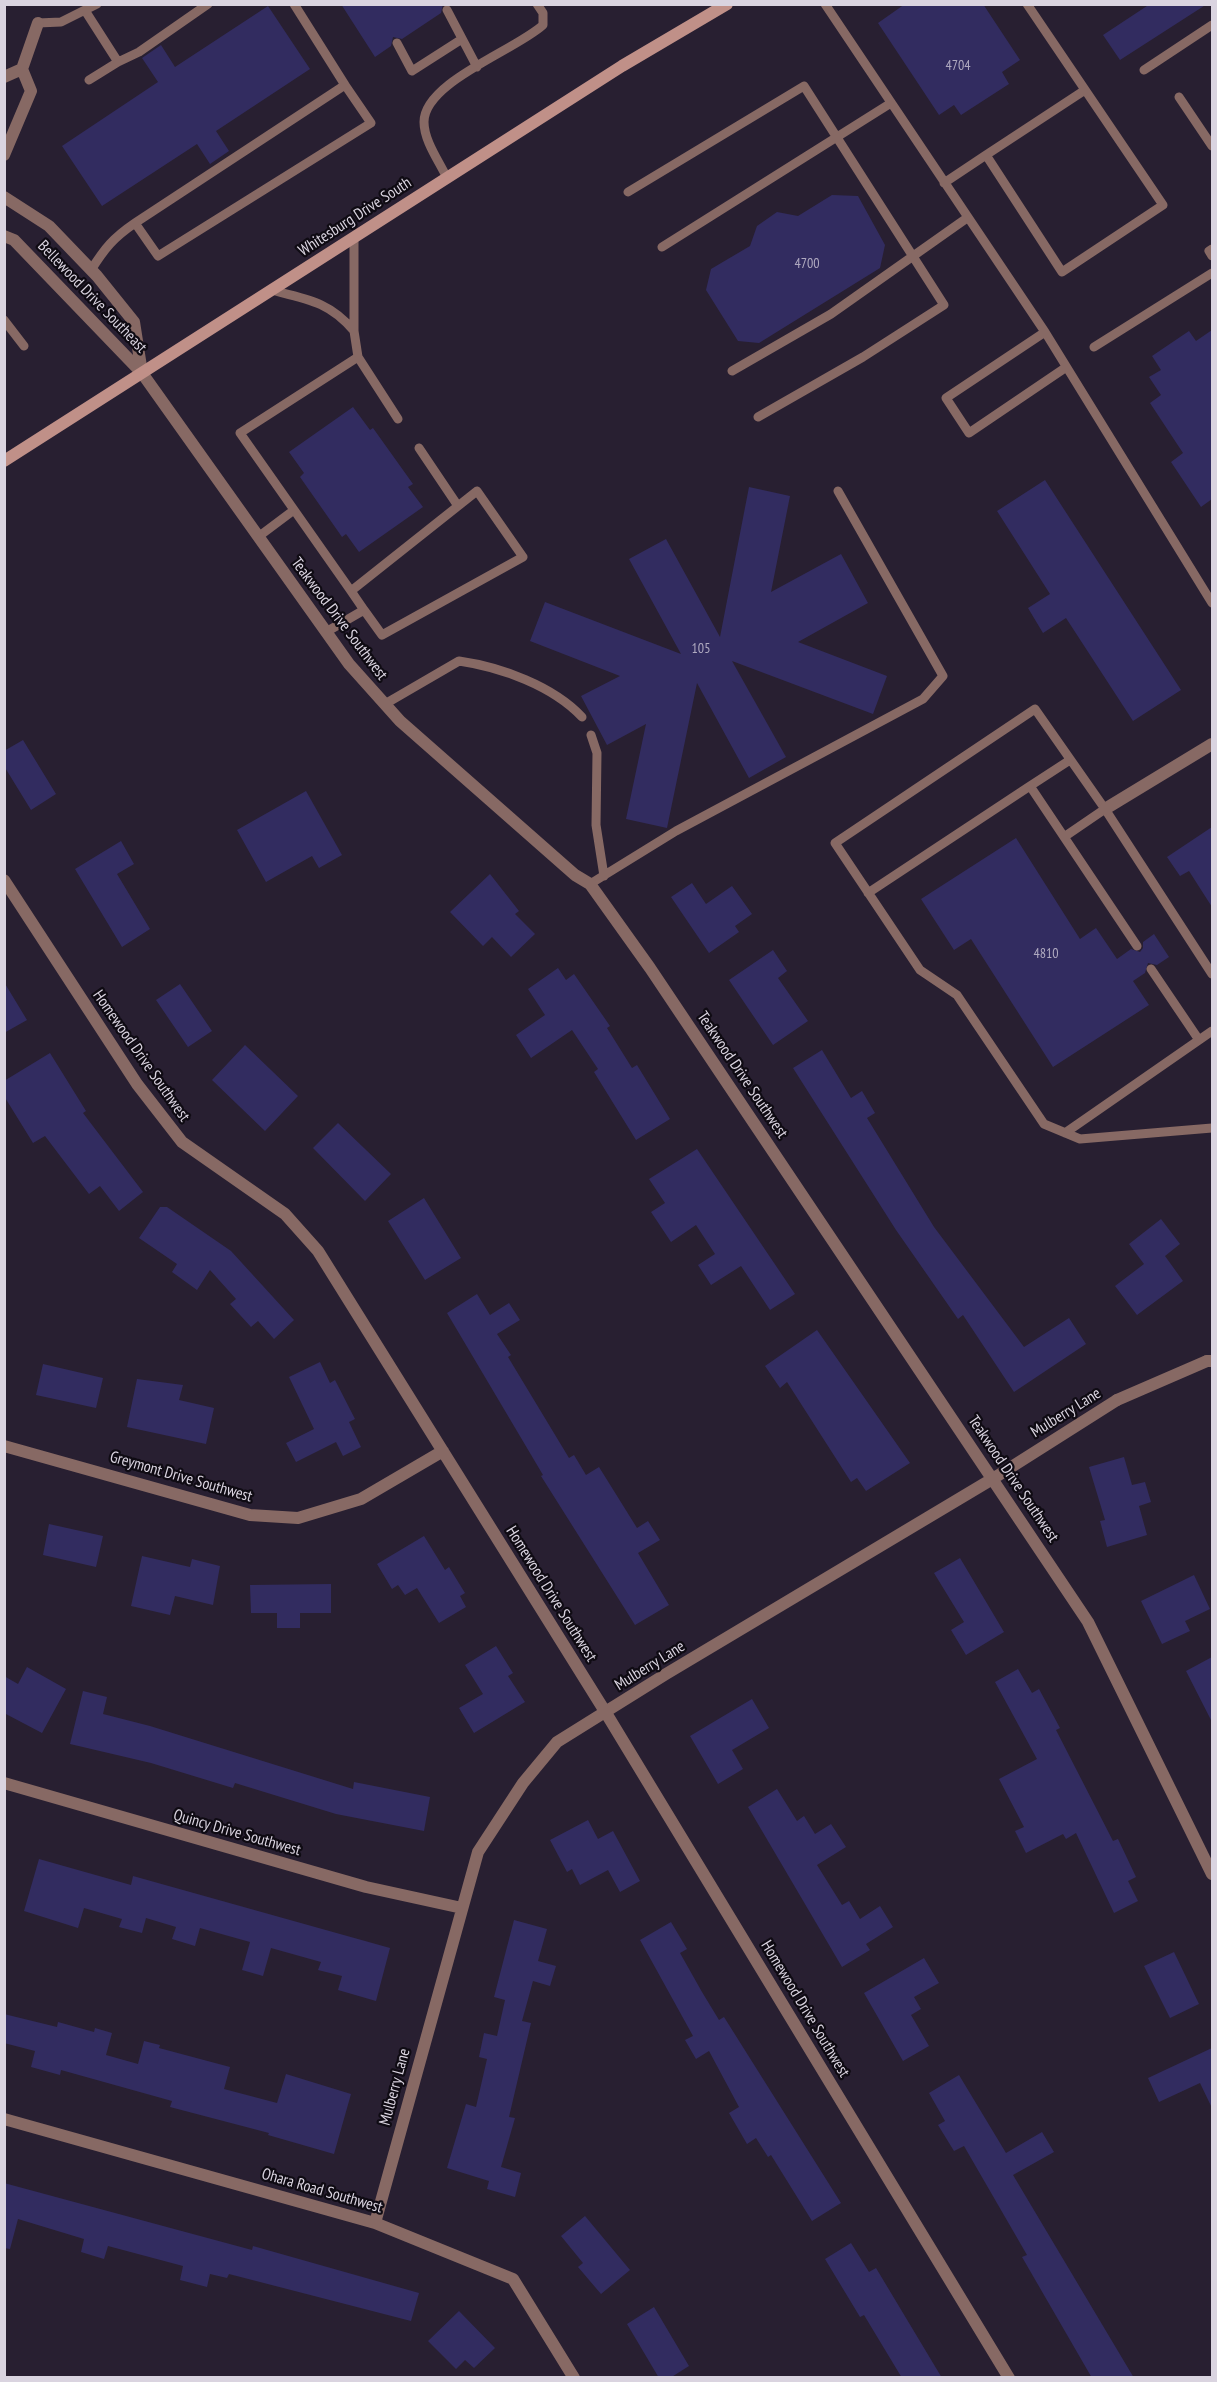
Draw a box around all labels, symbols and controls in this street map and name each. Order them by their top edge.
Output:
house number: 4704 [945,58,971,74]
street label: Whitesburg Drive South [295,173,415,261]
street label: Bellewood Drive Southeast [33,237,151,357]
house number: 4700 [794,256,820,272]
street label: Teakwood Drive Southwest [287,554,391,684]
house number: 105 [692,641,710,657]
house number: 4810 [1033,946,1059,962]
street label: Homewood Drive Southwest [88,987,194,1125]
street label: Teakwood Drive Southwest [693,1008,791,1142]
street label: Mulberry Lane [1027,1384,1105,1442]
street label: Teakwood Drive Southwest [964,1412,1062,1546]
street label: Greymont Drive Southwest [108,1448,254,1506]
street label: Homewood Drive Southwest [501,1523,601,1665]
street label: Mulberry Lane [611,1637,689,1695]
street label: Quincy Drive Southwest [171,1806,303,1860]
street label: Homewood Drive Southwest [757,1937,853,2081]
street label: Mulberry Lane [375,2046,415,2128]
street label: Ohara Road Southwest [259,2165,385,2217]

